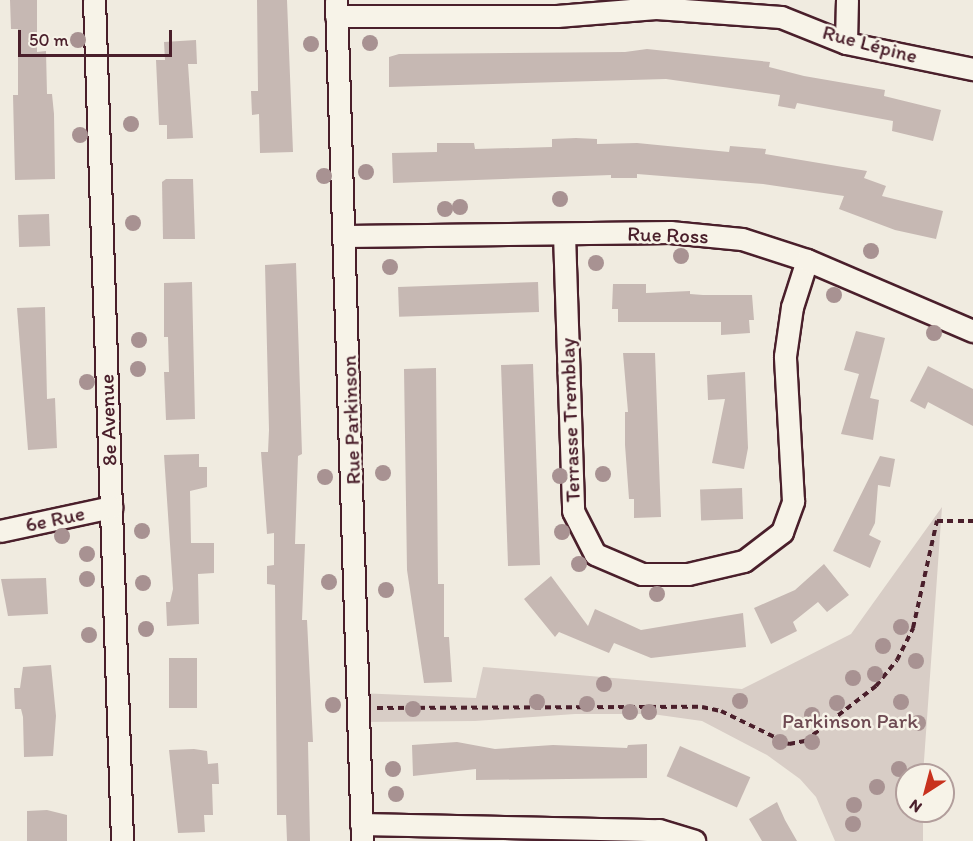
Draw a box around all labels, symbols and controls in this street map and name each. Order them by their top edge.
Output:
scale bar [21,18,176,56]
street label: Rue Lépine [820,19,920,69]
text: 50 m [29,29,69,51]
street label: Rue Ross [627,221,709,249]
street label: Terrasse Tremblay [555,338,585,502]
street label: Rue Parkinson [336,355,366,485]
street label: 8e Avenue [94,374,122,466]
street label: 6e Rue [23,500,87,538]
park label: Parkinson Park [782,708,918,734]
north arrow [895,763,955,823]
text: N [905,795,925,817]

